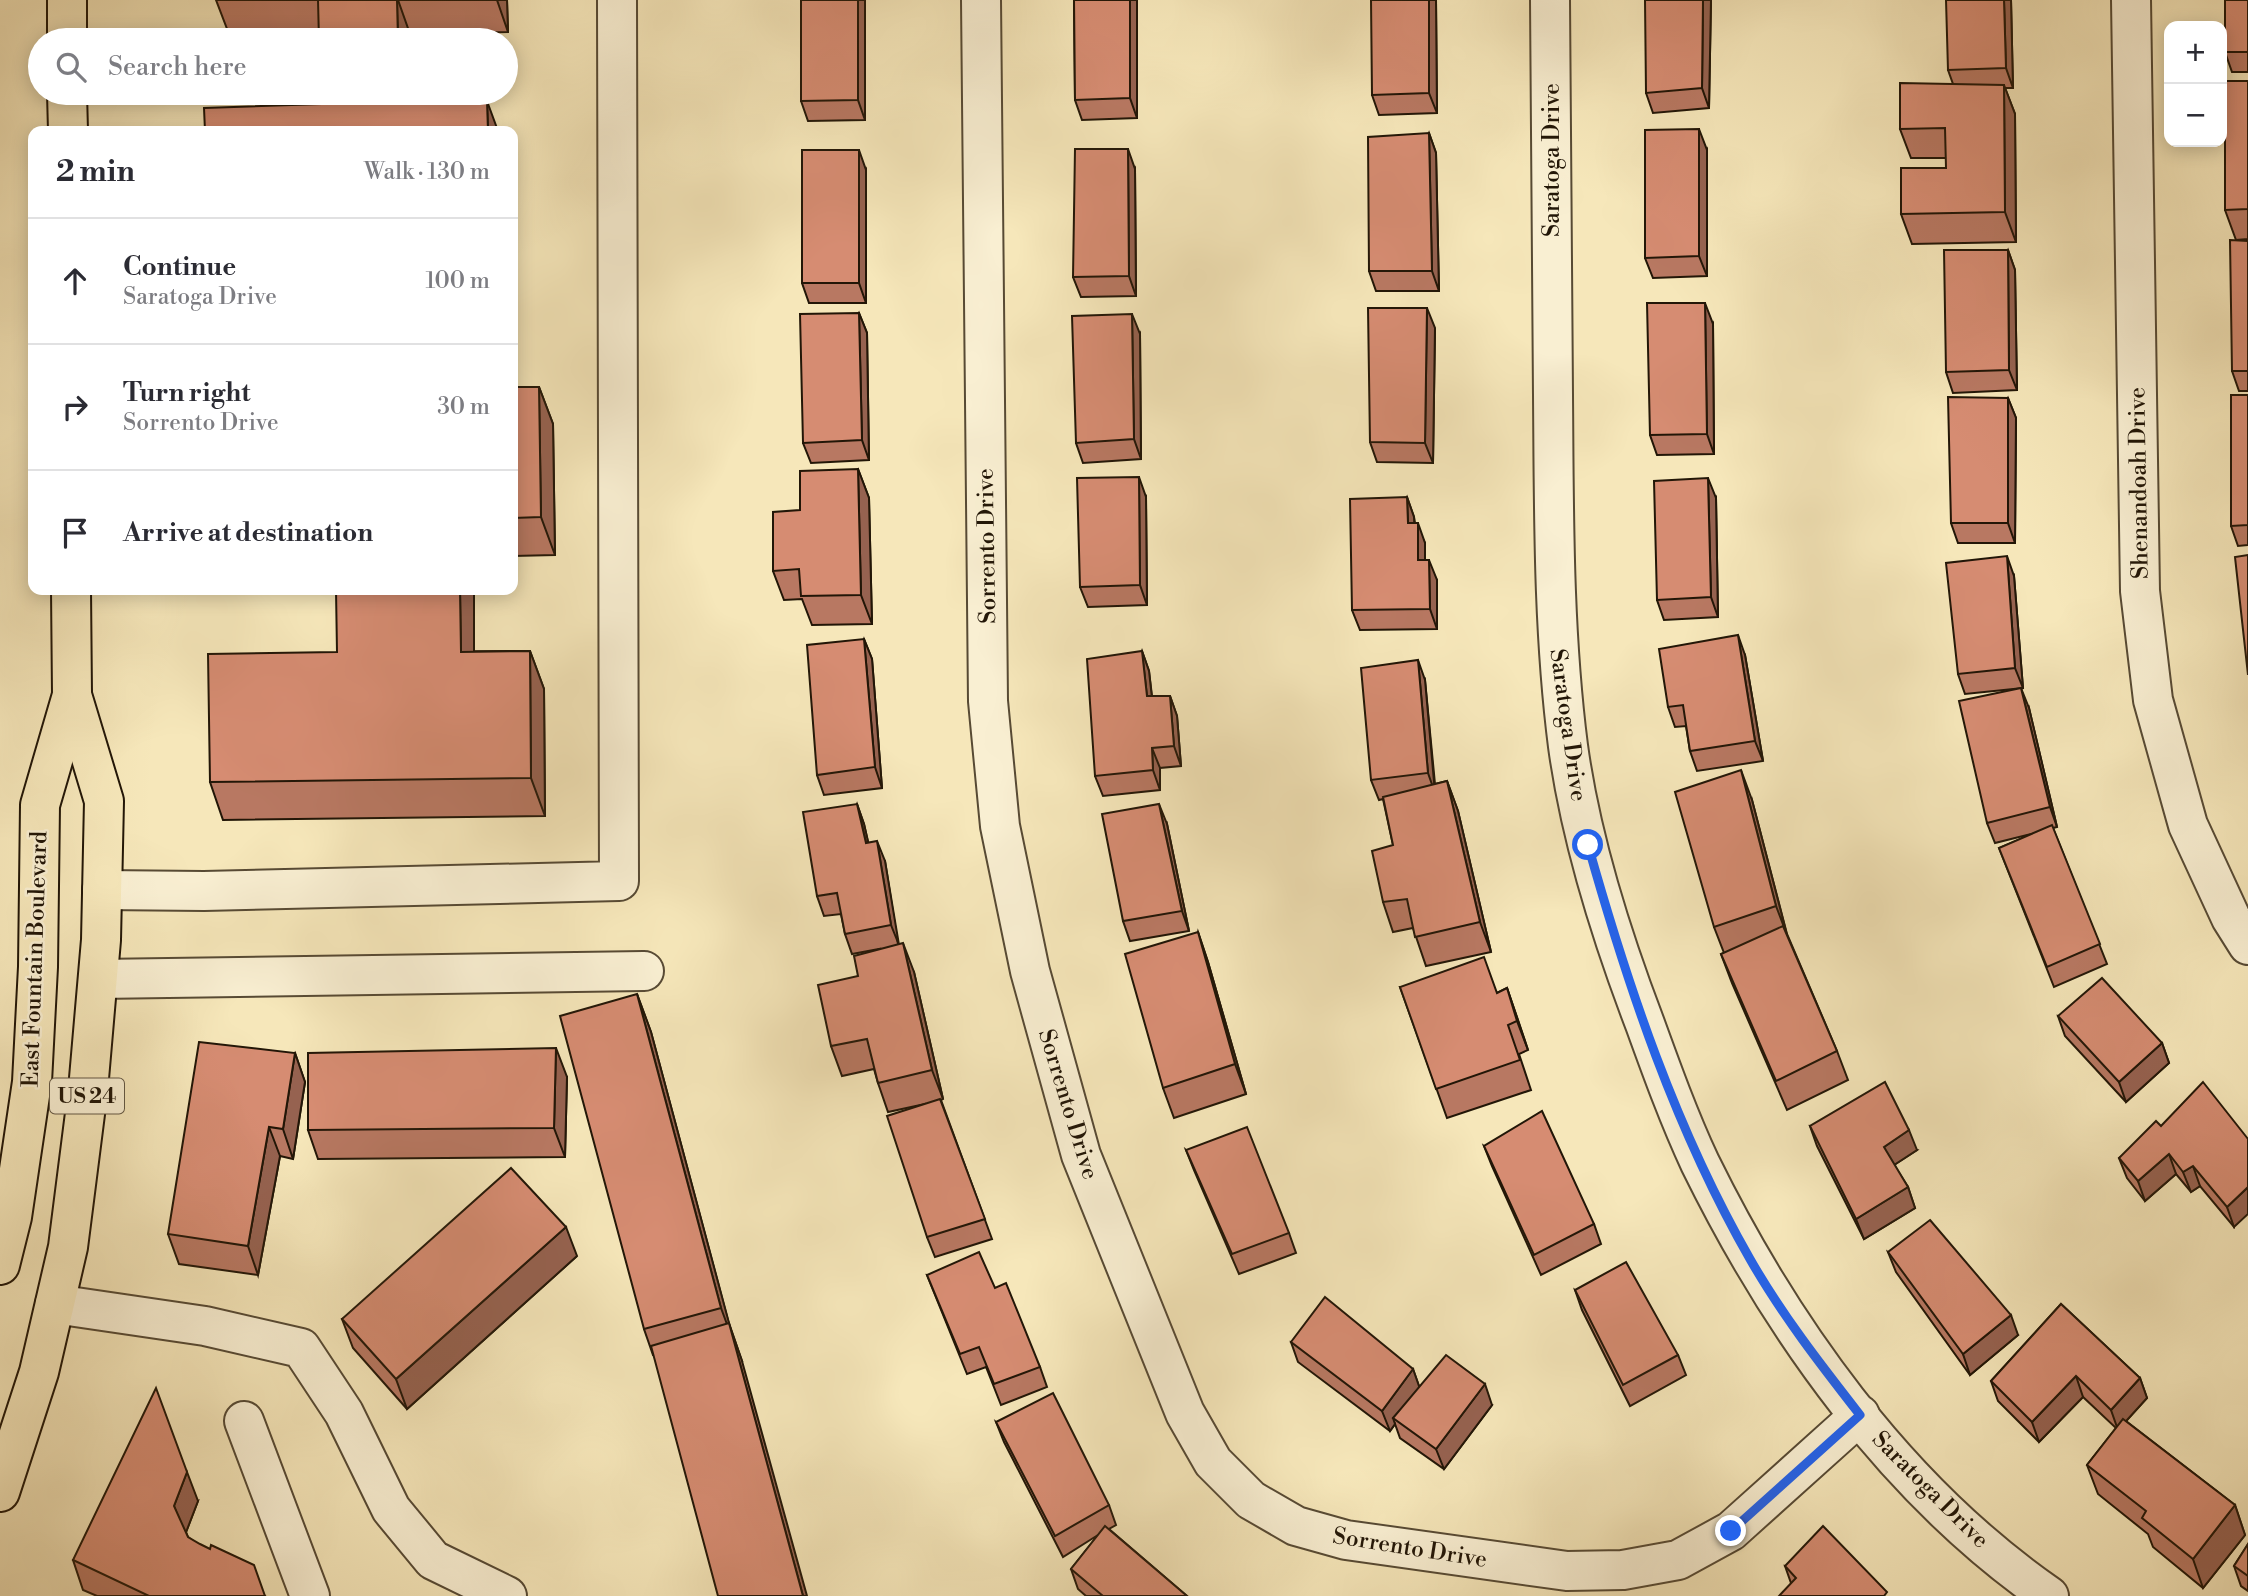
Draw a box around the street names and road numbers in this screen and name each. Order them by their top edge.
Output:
street label: Saratoga Drive [1538,83,1566,237]
street label: Shenandoah Drive [2123,387,2155,579]
street label: Sorrento Drive [972,468,1002,624]
street label: Saratoga Drive [1543,647,1593,803]
street label: East Fountain Boulevard [17,830,53,1088]
street label: Sorrento Drive [1032,1026,1104,1183]
road number: US 24 [50,1078,124,1114]
street label: Saratoga Drive [1866,1425,1995,1554]
street label: Sorrento Drive [1331,1522,1489,1574]

